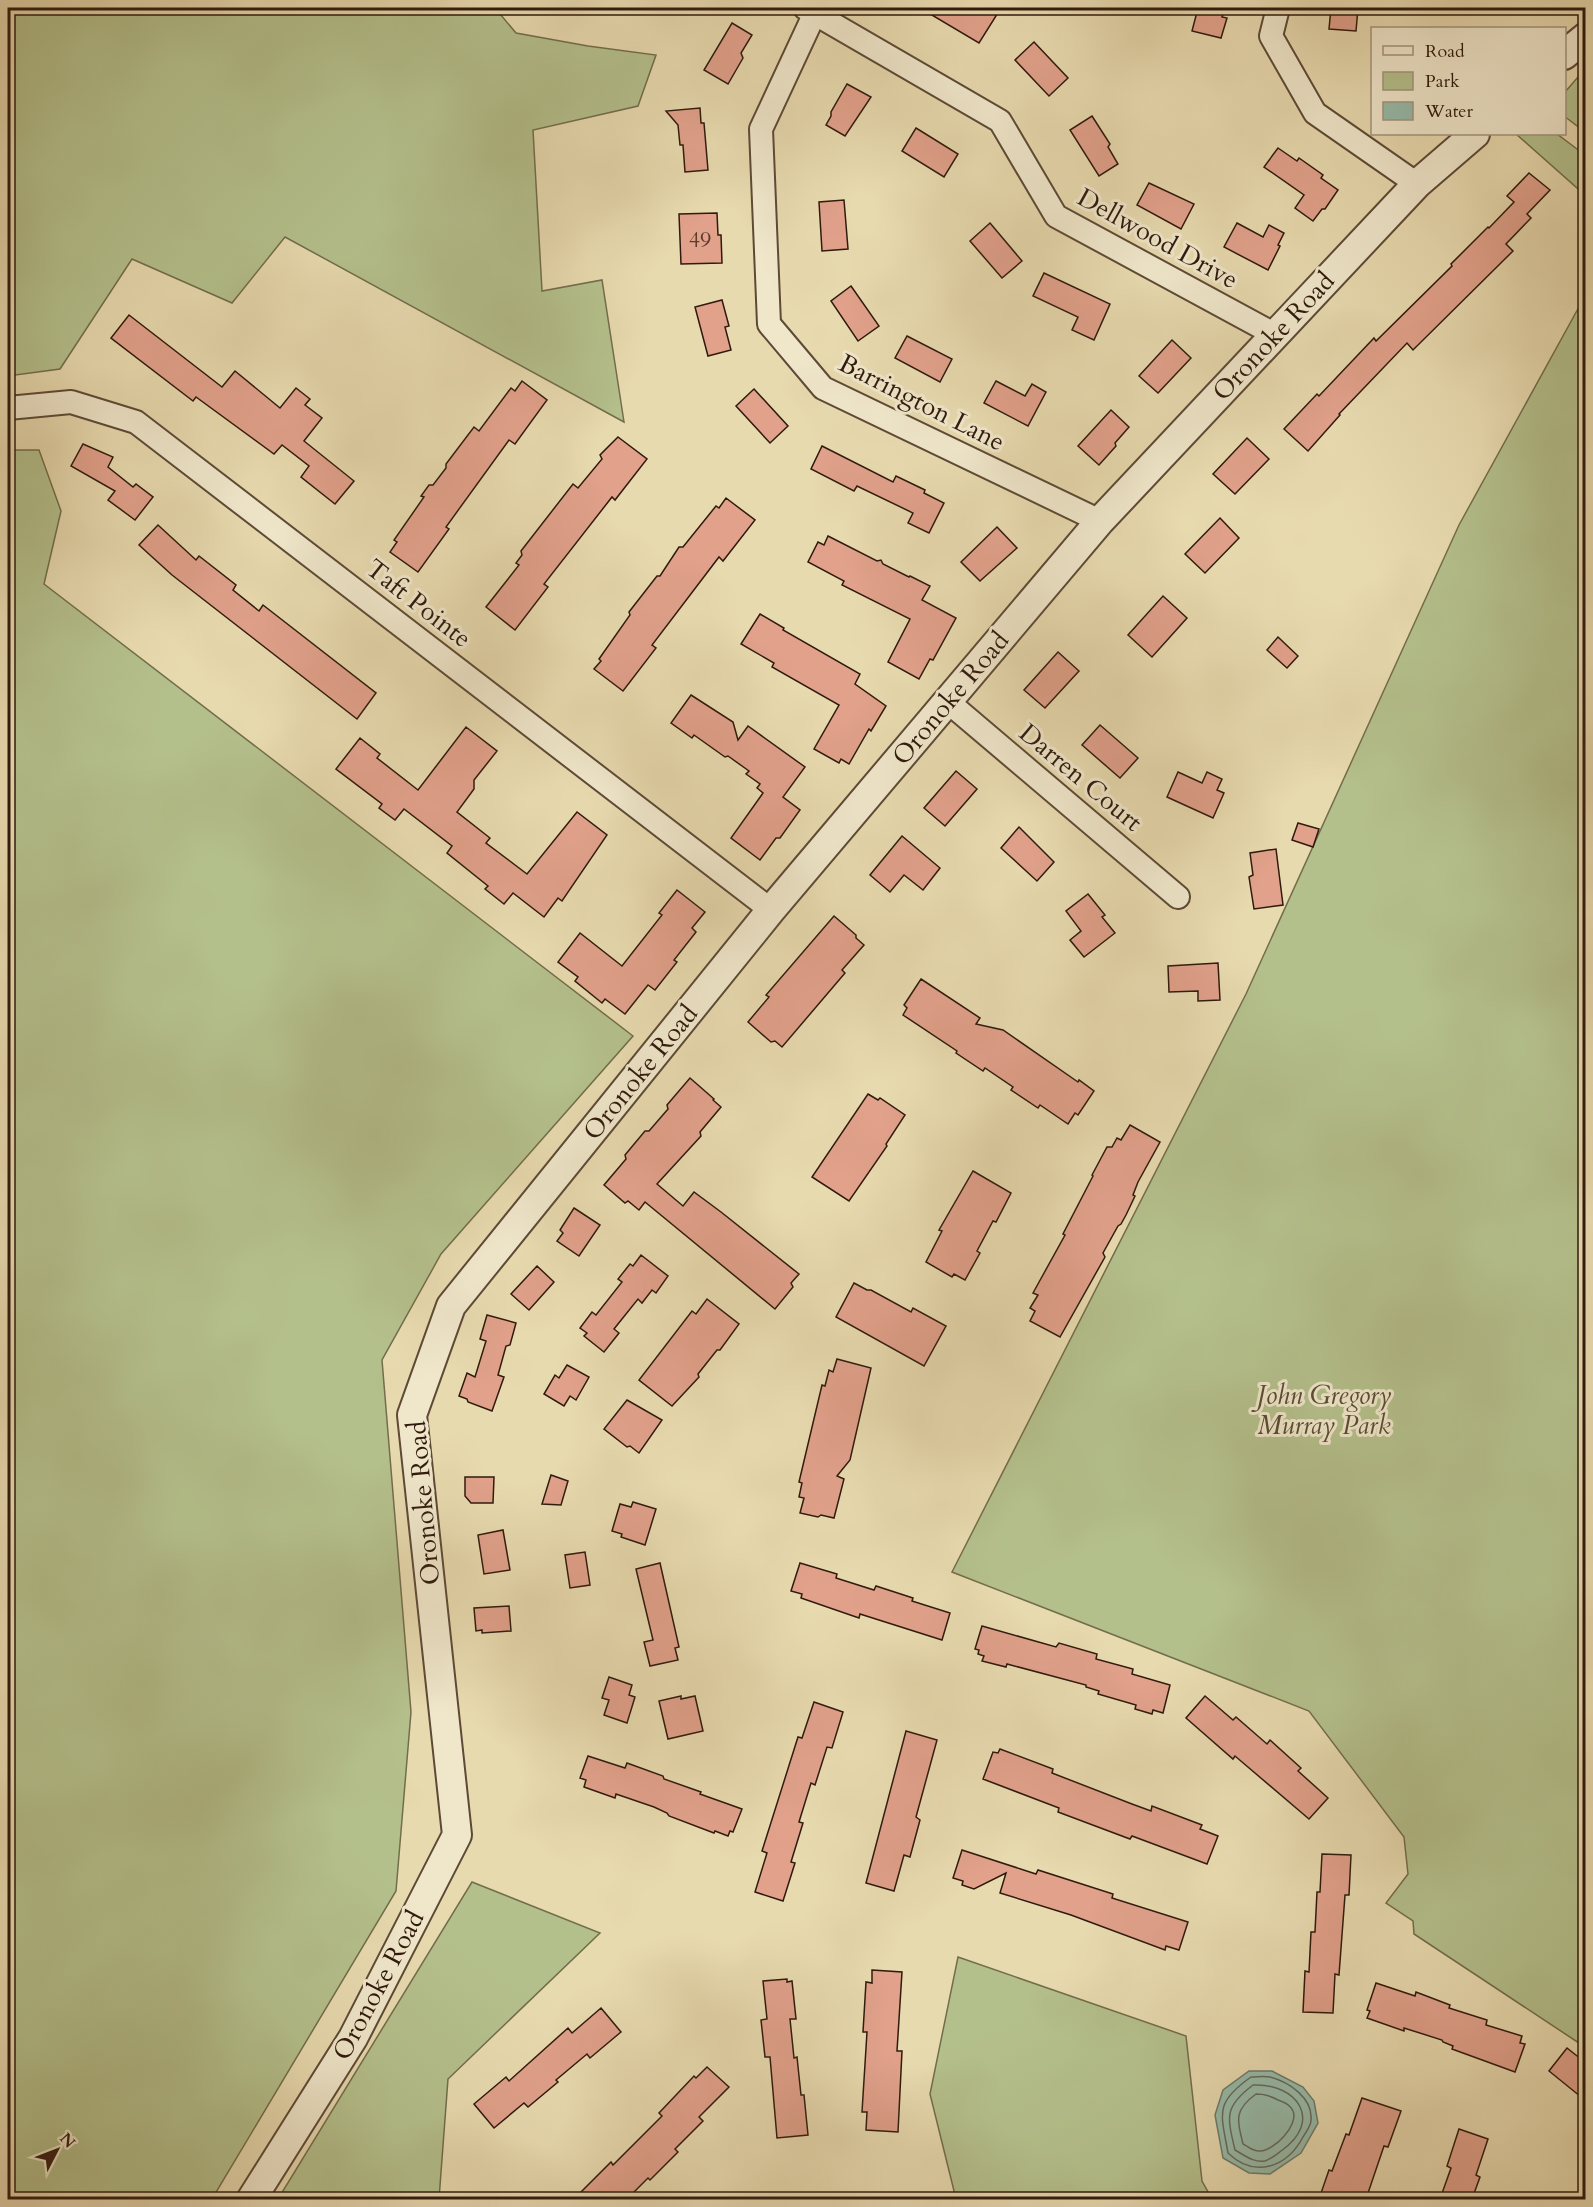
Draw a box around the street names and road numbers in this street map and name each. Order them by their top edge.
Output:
street label: Dellwood Drive [1071,180,1244,297]
street label: Oronoke Road [1204,264,1342,408]
street label: Barrington Lane [833,346,1011,459]
street label: Taft Pointe [359,551,479,656]
street label: Oronoke Road [884,624,1017,773]
street label: Darren Court [1012,716,1150,839]
street label: Oronoke Road [575,997,706,1147]
street label: Oronoke Road [399,1419,448,1587]
street label: Oronoke Road [324,1904,433,2066]

